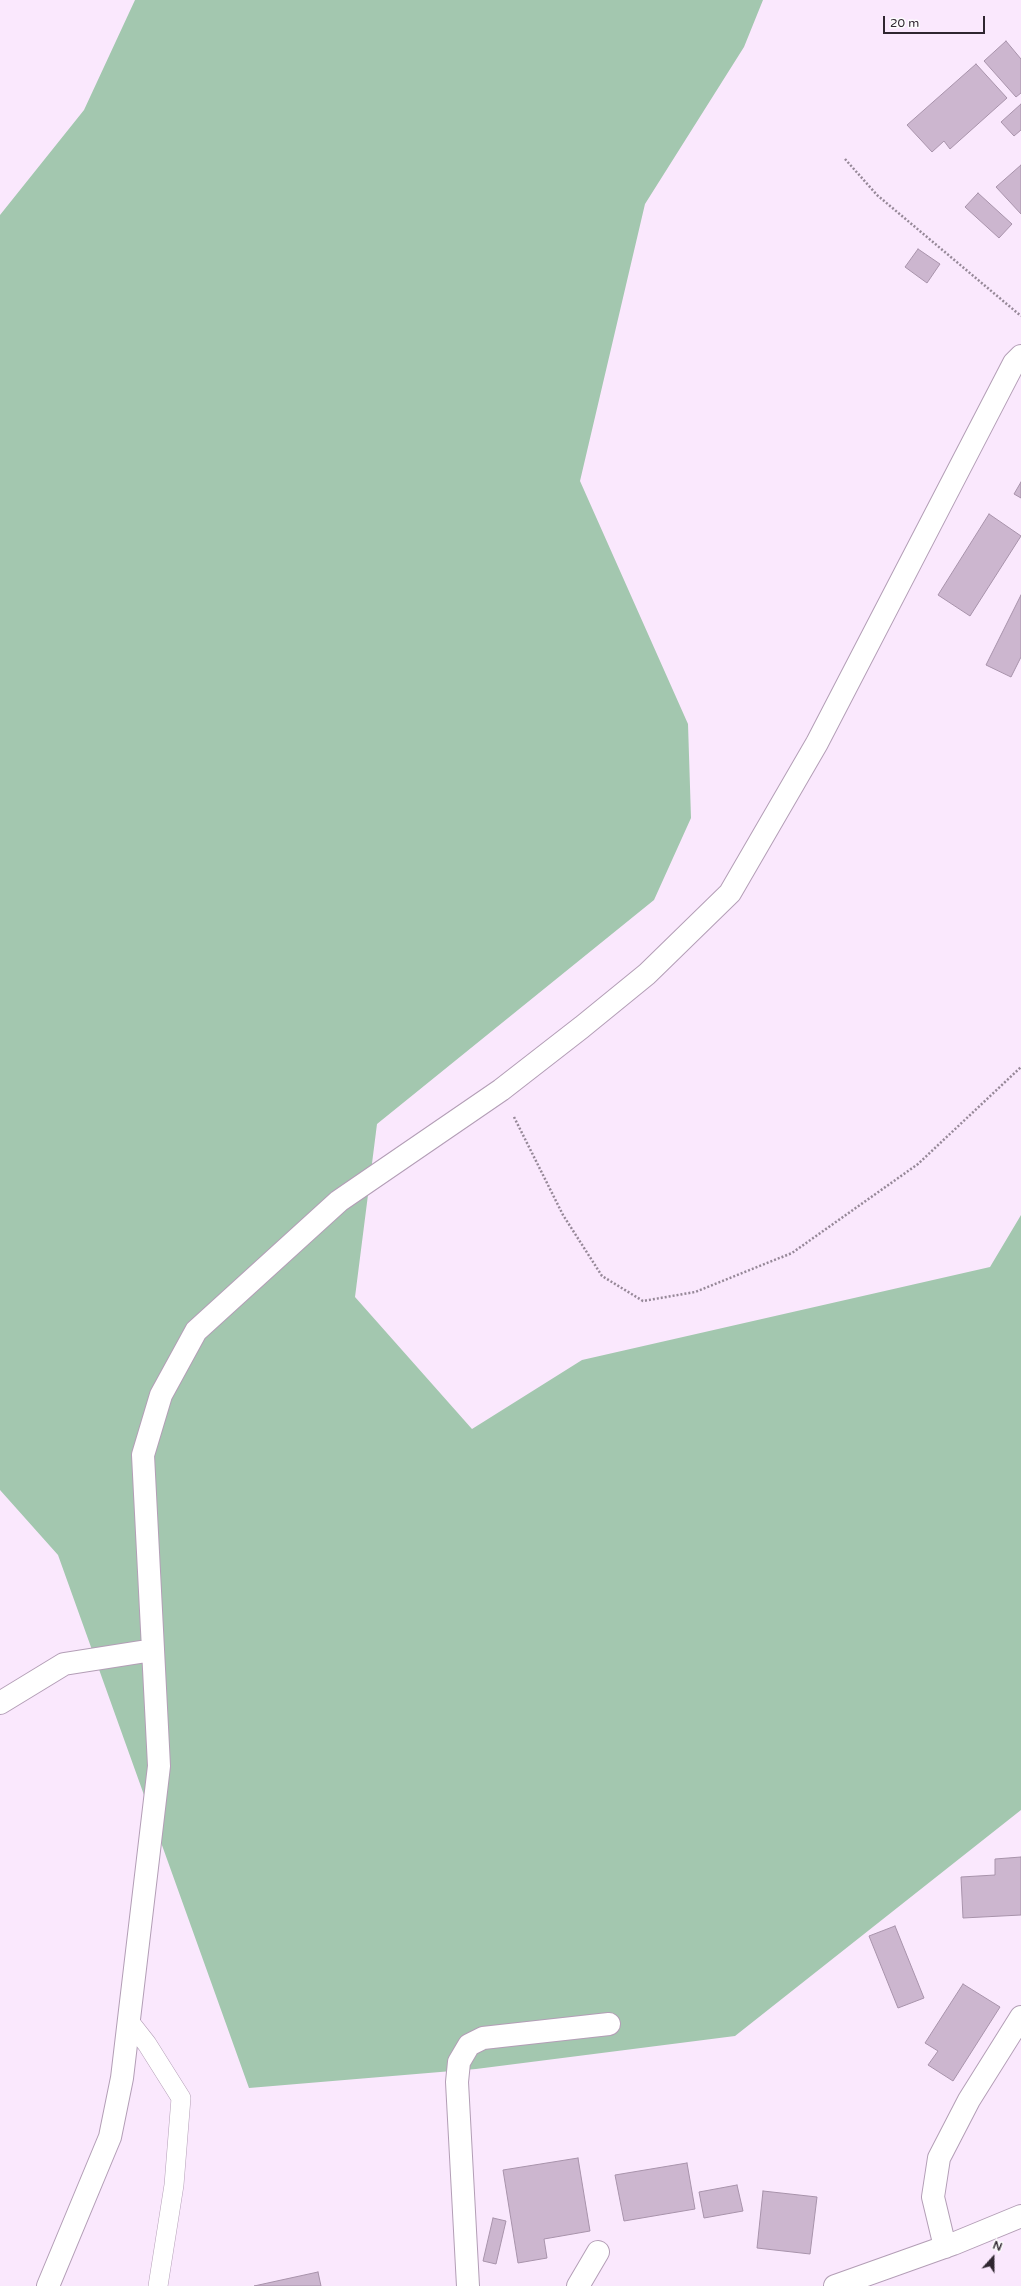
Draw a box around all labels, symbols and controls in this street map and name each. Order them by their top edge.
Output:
scale bar [885,8,987,34]
text: 20 m [890,16,919,30]
north arrow [973,2238,1013,2278]
text: N [991,2239,1004,2254]

